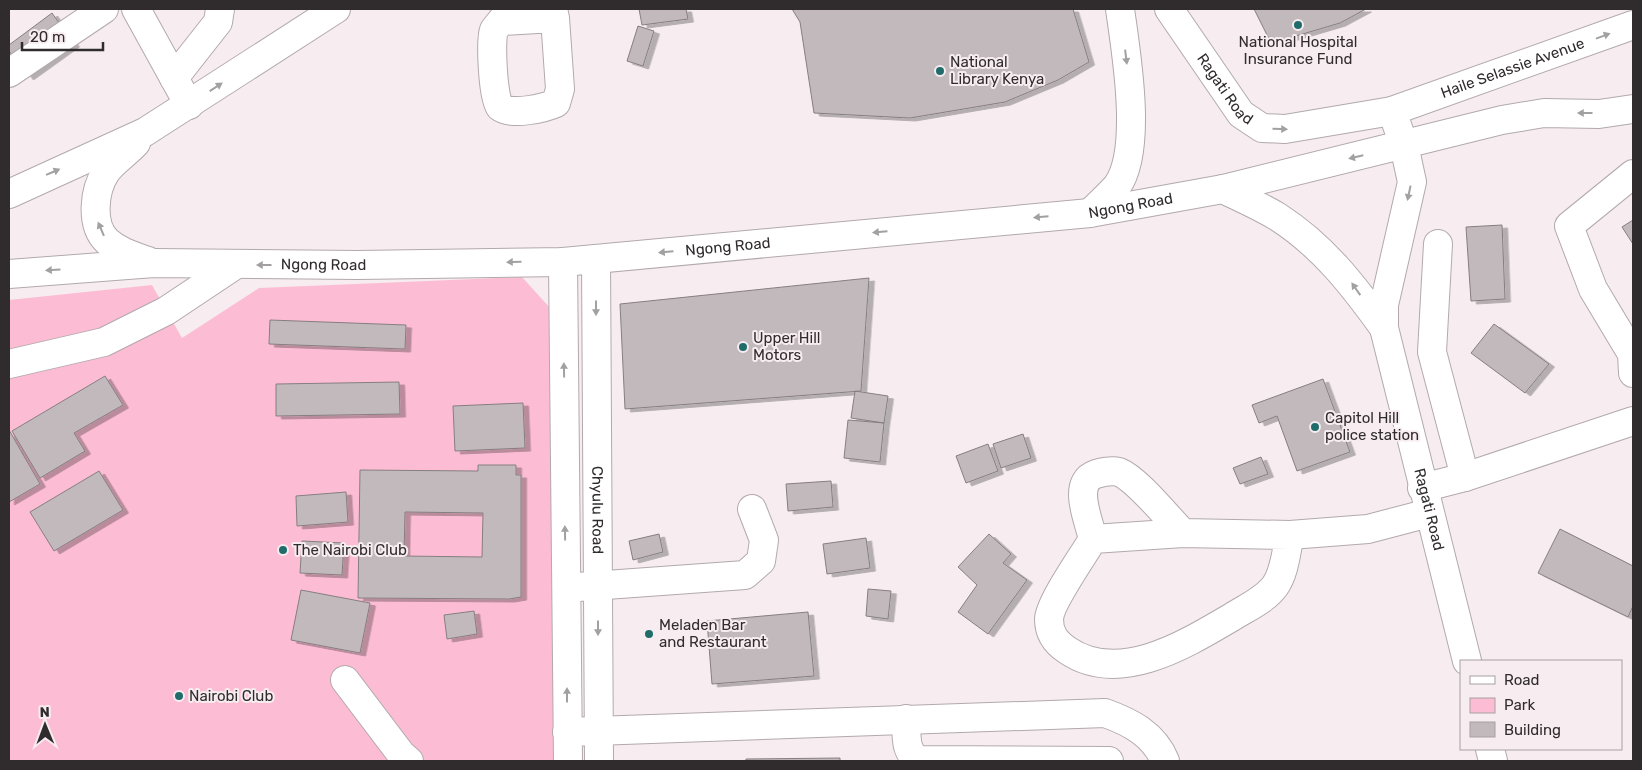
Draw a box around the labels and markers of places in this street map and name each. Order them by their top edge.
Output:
marker: National Hospital Insurance Fund [1292,19,1304,31]
place label: National Hospital Insurance Fund [1239,33,1357,68]
place label: National Library Kenya [950,53,1044,88]
marker: National Library Kenya [934,65,946,77]
place label: Upper Hill Motors [753,329,820,364]
marker: Upper Hill Motors [737,341,749,353]
place label: Capitol Hill police station [1325,409,1419,444]
marker: Capitol Hill police station [1309,421,1321,433]
place label: The Nairobi Club [293,541,407,559]
marker: The Nairobi Club [277,544,289,556]
place label: Meladen Bar and Restaurant [659,616,767,651]
marker: Meladen Bar and Restaurant [643,628,655,640]
place label: Nairobi Club [189,687,273,705]
marker: Nairobi Club [173,690,185,702]

